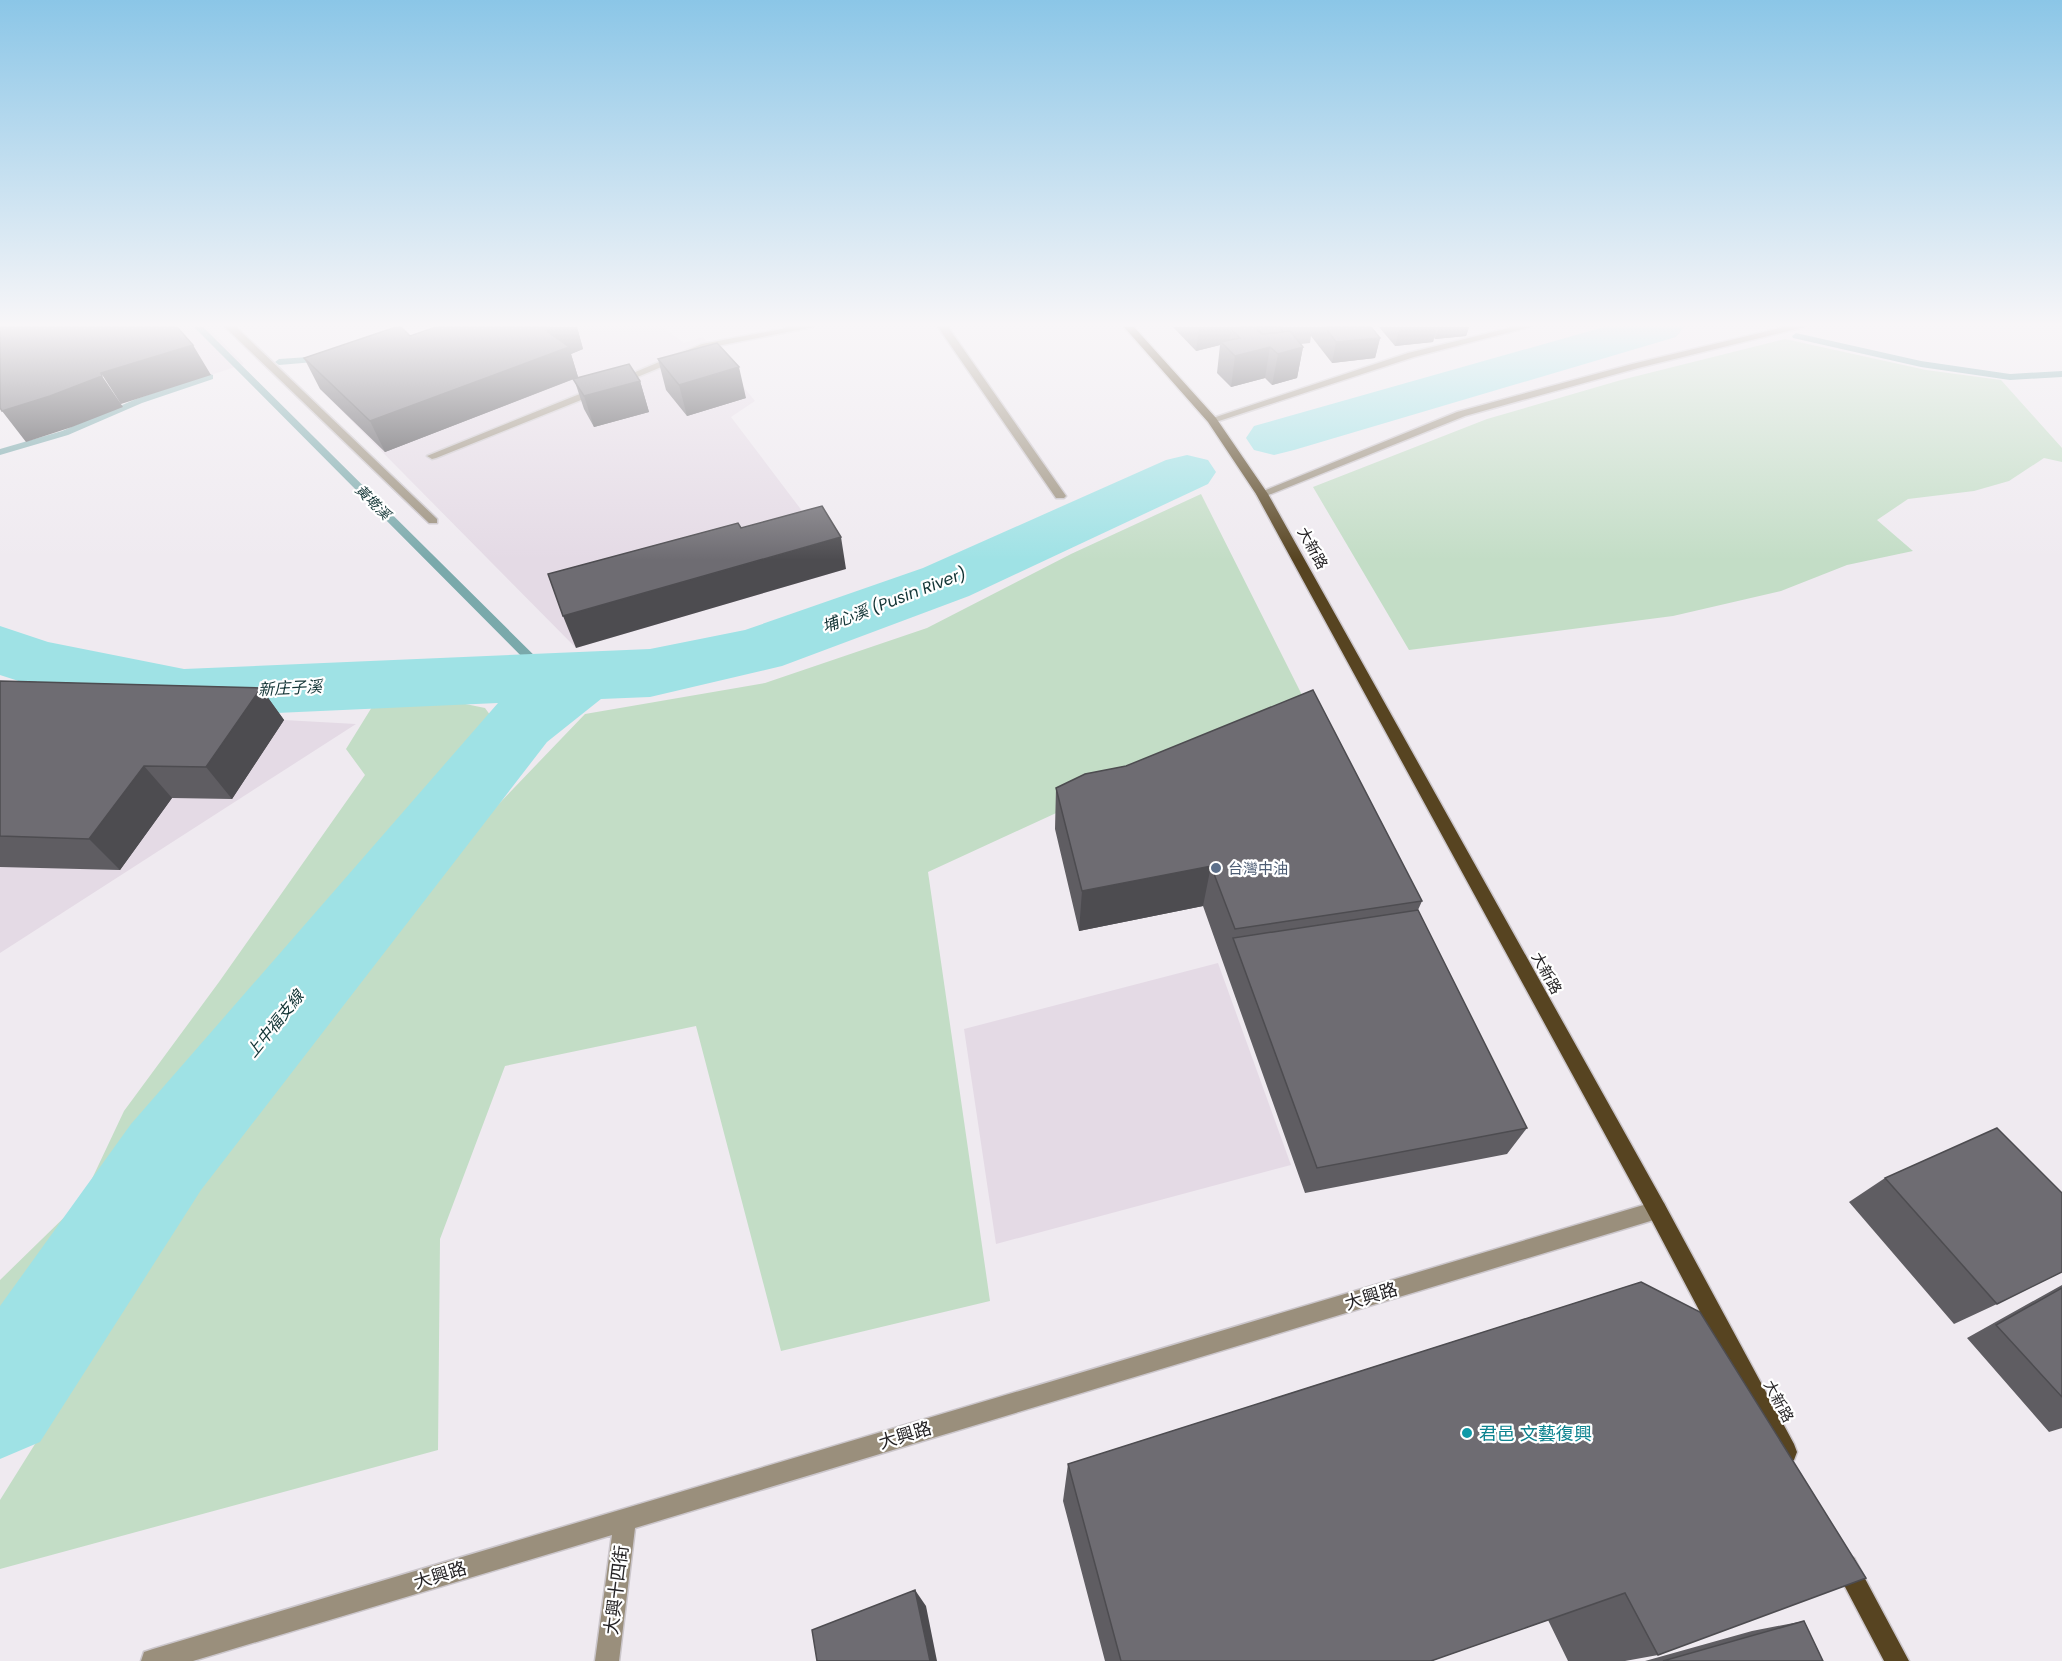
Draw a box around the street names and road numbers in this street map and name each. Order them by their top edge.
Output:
street label: 大新路 [1293,523,1333,573]
street label: 大新路 [1527,948,1567,998]
street label: 大興路 [1342,1276,1400,1316]
street label: 大新路 [1759,1376,1799,1426]
street label: 大興路 [876,1415,934,1455]
street label: 大興十四街 [598,1544,634,1636]
street label: 大興路 [411,1555,469,1595]

